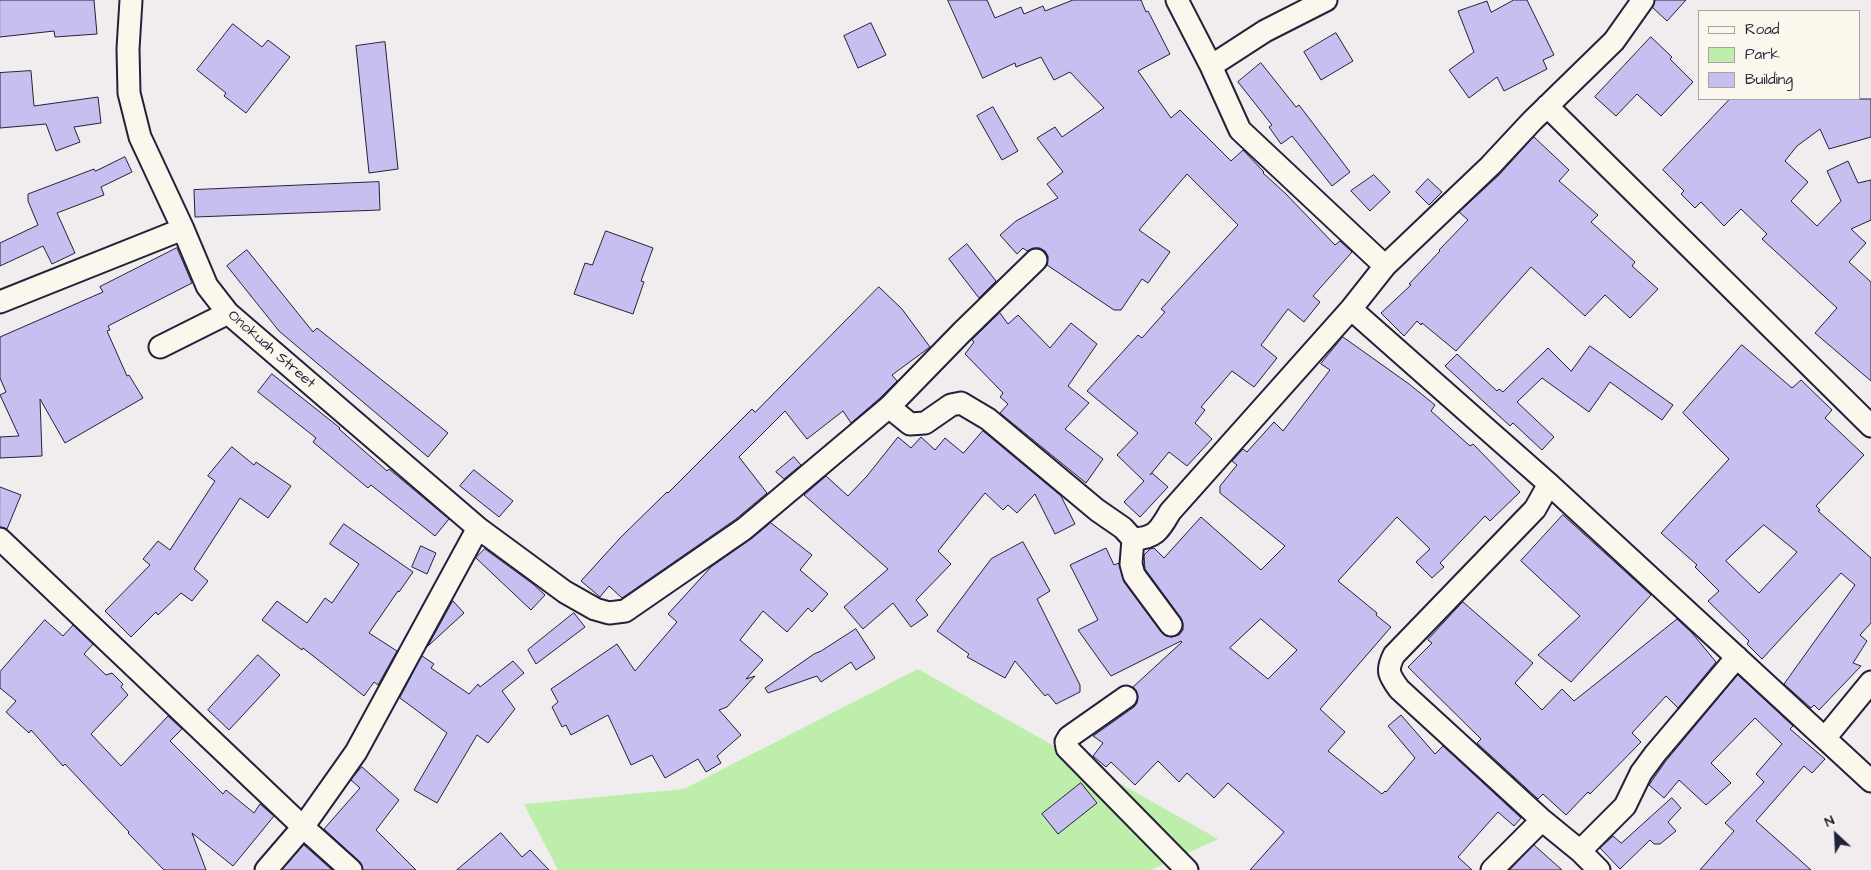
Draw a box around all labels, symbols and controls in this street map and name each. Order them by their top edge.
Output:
legend [1698,10,1861,100]
text: Road [1745,19,1779,40]
text: Park [1745,44,1780,65]
text: Building [1745,69,1793,90]
street label: Onokuah Street [224,307,318,393]
north arrow [1811,810,1861,860]
text: N [1821,810,1838,832]

